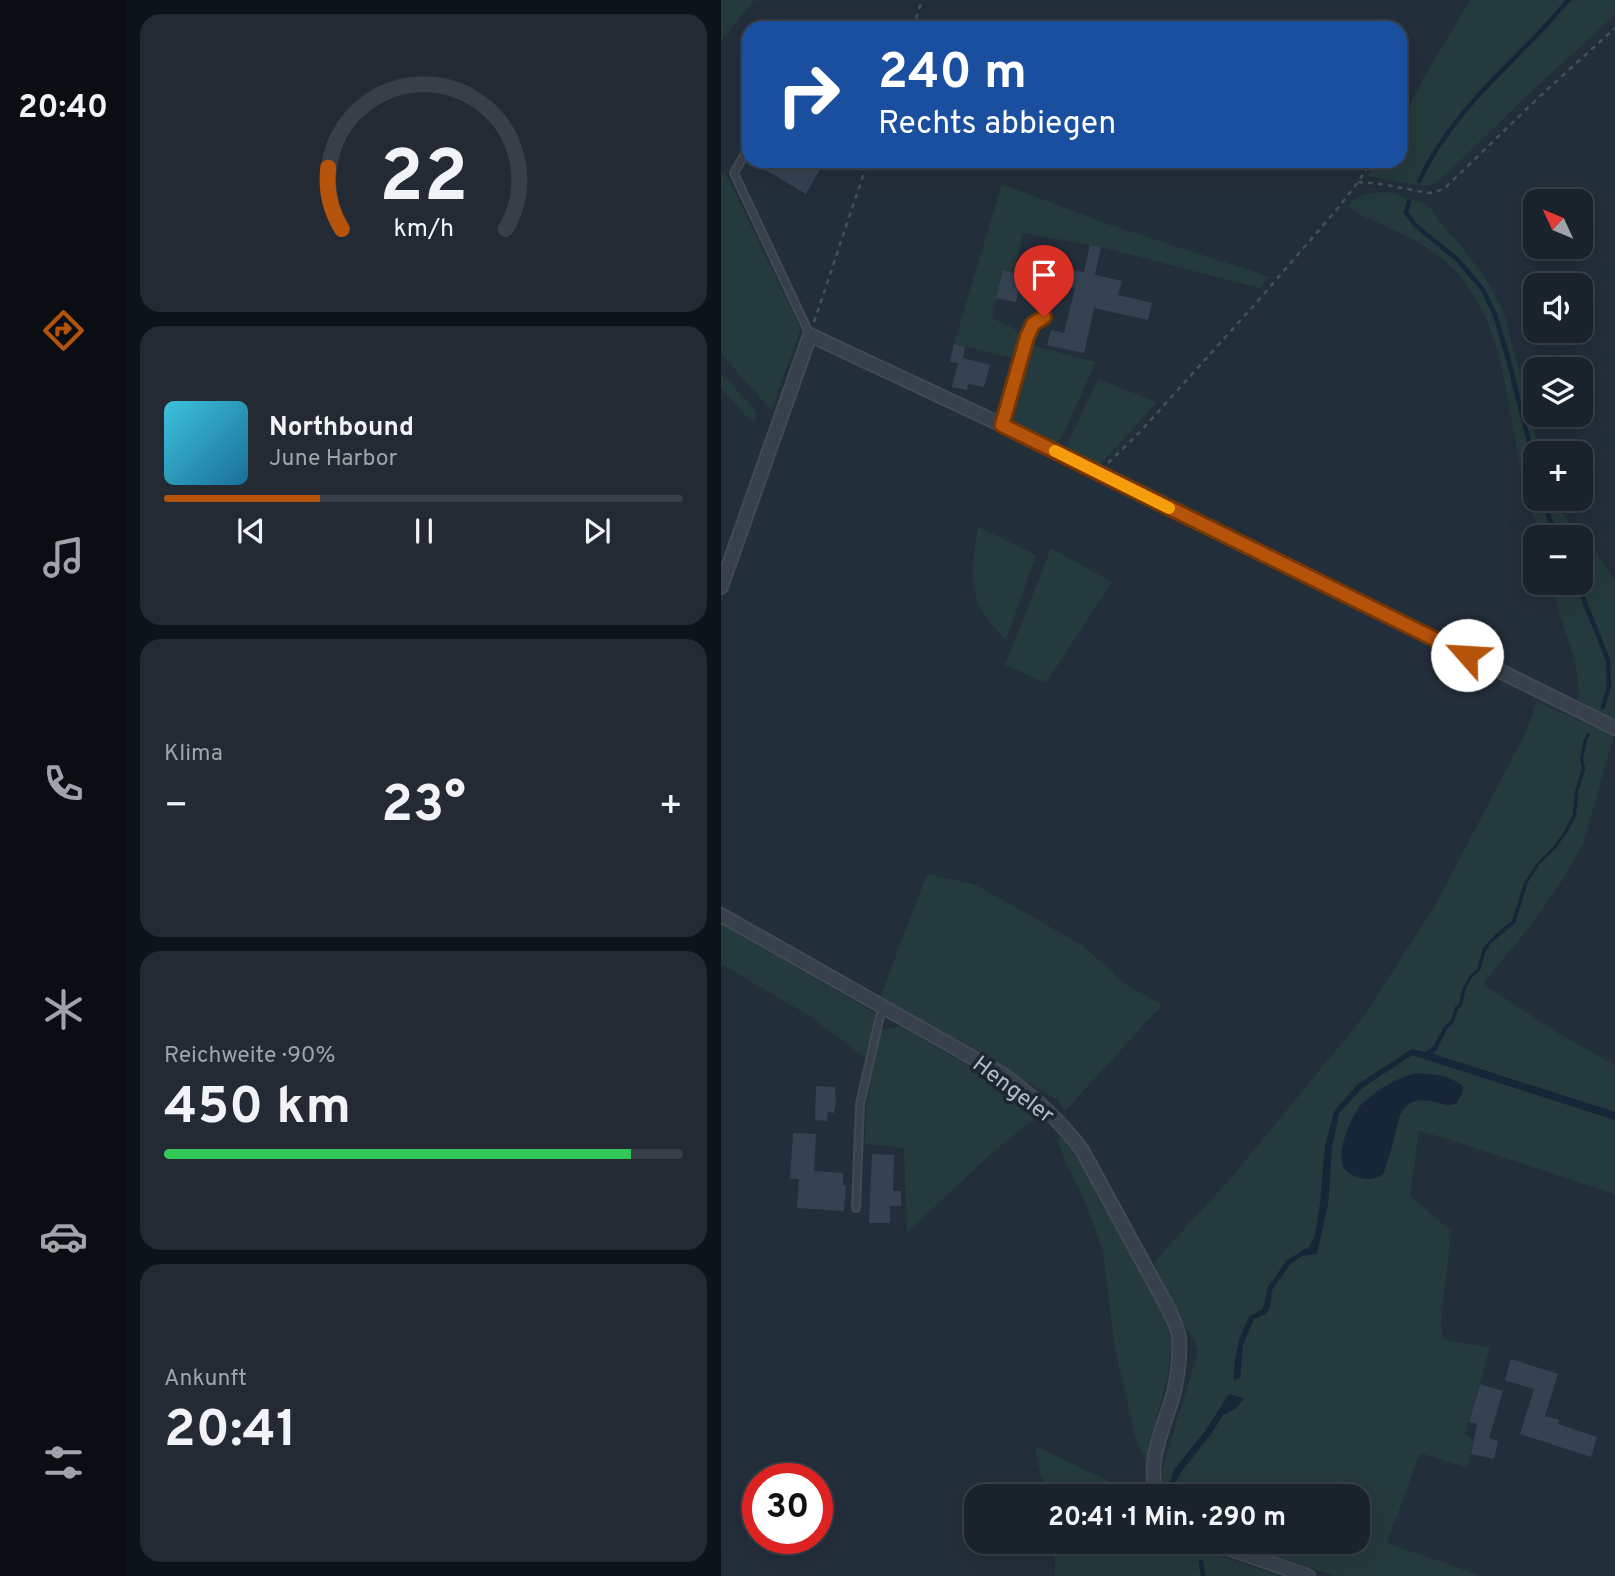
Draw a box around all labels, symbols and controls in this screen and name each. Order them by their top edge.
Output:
text: 240 m [878,44,1027,106]
icon: right [763,49,854,140]
text: 20:40 [18,89,108,129]
text: Rechts abbiegen [878,105,1116,145]
text: 22 [379,136,468,228]
north arrow [1523,189,1593,259]
map controls [1523,189,1593,595]
text: km/h [393,214,454,246]
pin [1014,245,1074,317]
icon: arrive [1025,256,1063,294]
button: sound [1523,273,1593,343]
icon: directions [39,306,88,355]
button: layers [1523,357,1593,427]
text: Northbound [269,412,414,445]
button: + [1523,441,1593,511]
text: June Harbor [269,445,397,474]
icon: previous [232,512,270,550]
icon: pause [405,512,443,550]
icon: next [578,512,616,550]
button: − [1523,525,1593,595]
icon: music [39,533,88,582]
position arrow [1430,618,1504,692]
text: Klima [164,740,223,769]
icon: phone [39,759,88,808]
text: 23° [381,774,466,840]
text: − [164,783,189,832]
text: + [658,783,683,832]
icon: climate [39,985,88,1034]
text: Reichweite · 90% [164,1042,336,1071]
street label: Hengeler [966,1051,1059,1131]
text: 450 km [164,1076,351,1142]
icon: car [39,1212,88,1261]
text: Ankunft [164,1365,247,1394]
text: 20:41 [164,1399,297,1465]
icon: filters [39,1438,88,1487]
speed limit sign: 30 [742,1463,833,1554]
text: 20:41 · 1 Min. · 290 m [1048,1502,1286,1535]

